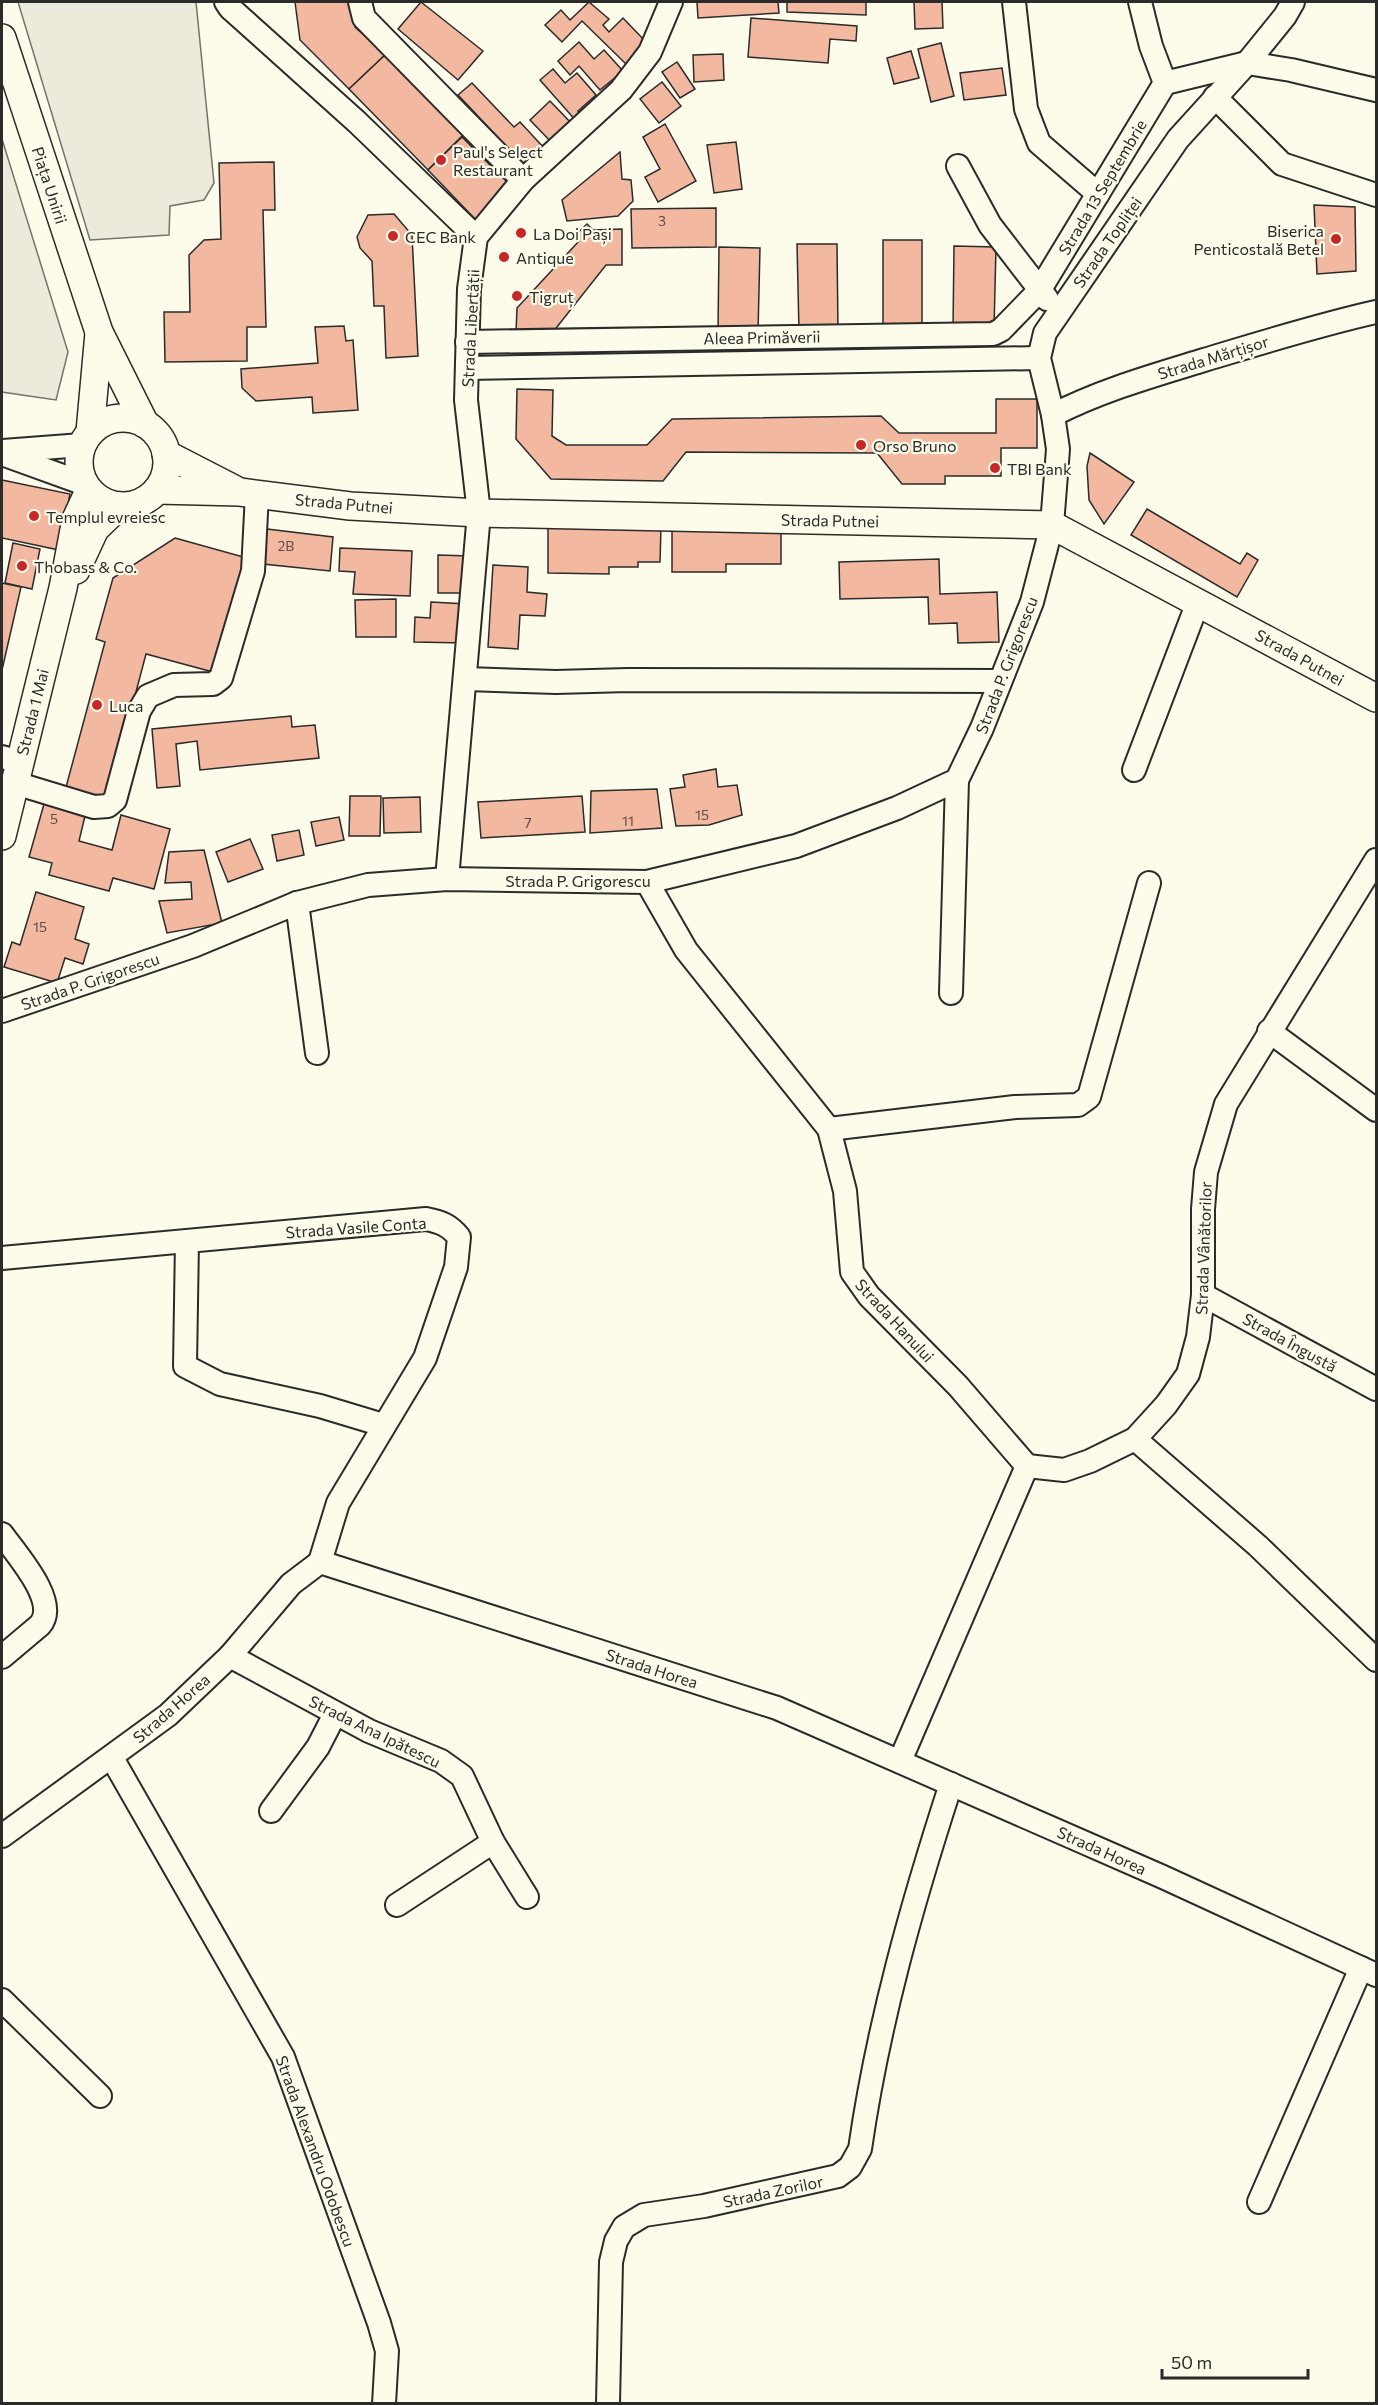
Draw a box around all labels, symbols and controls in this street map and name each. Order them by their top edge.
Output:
street label: Strada 13 Septembrie [1054,116,1150,258]
place label: Paul's Select Restaurant [453,142,543,179]
street label: Piața Unirii [27,144,71,227]
marker: Paul's Select Restaurant [434,153,448,167]
street label: Strada Topliței [1069,193,1147,292]
house number: 3 [658,212,666,229]
place label: Biserica Penticostală Betel [1193,221,1324,258]
place label: La Doi Pași [533,224,612,245]
marker: La Doi Pași [514,226,528,240]
place label: CEC Bank [405,227,476,246]
marker: CEC Bank [386,229,400,243]
marker: Biserica Penticostală Betel [1329,232,1343,246]
place label: Antique [516,248,574,267]
marker: Antique [497,250,511,264]
street label: Strada Libertății [457,268,485,388]
place label: Tigruț [529,287,574,308]
marker: Tigruț [510,289,524,303]
street label: Aleea Primăverii [703,326,821,348]
street label: Strada Mărțișor [1155,331,1272,385]
place label: Orso Bruno [873,436,956,455]
marker: Orso Bruno [854,438,868,452]
place label: TBI Bank [1007,459,1072,478]
marker: TBI Bank [988,461,1002,475]
street label: Strada Putnei [294,489,394,517]
place label: Templul evreiesc [46,507,166,526]
marker: Templul evreiesc [27,509,41,523]
street label: Strada Putnei [781,510,879,530]
house number: 2B [278,537,294,554]
place label: Thobass & Co. [34,557,137,576]
marker: Thobass & Co. [15,559,29,573]
street label: Strada P. Grigorescu [971,594,1041,736]
street label: Strada Putnei [1252,625,1348,689]
street label: Strada 1 Mai [12,667,52,757]
place label: Luca [109,696,143,715]
marker: Luca [90,698,104,712]
house number: 15 [695,806,709,823]
house number: 5 [50,810,58,827]
house number: 11 [622,812,634,829]
house number: 7 [524,814,532,831]
street label: Strada P. Grigorescu [505,871,651,890]
house number: 15 [33,918,47,935]
street label: Strada P. Grigorescu [18,948,162,1014]
street label: Strada Vânătorilor [1191,1180,1215,1315]
street label: Strada Vasile Conta [285,1213,427,1241]
street label: Strada Hanului [852,1275,938,1365]
street label: Strada Îngustă [1240,1308,1340,1376]
street label: Strada Horea [604,1644,700,1692]
street label: Strada Horea [129,1669,213,1747]
street label: Strada Ana Ipătescu [306,1691,444,1771]
street label: Strada Horea [1054,1822,1150,1878]
street label: Strada Alexandru Odobescu [272,2053,360,2249]
street label: Strada Zorilor [721,2171,825,2211]
scale bar [1162,2342,1308,2380]
text: 50 m [1171,2351,1212,2373]

